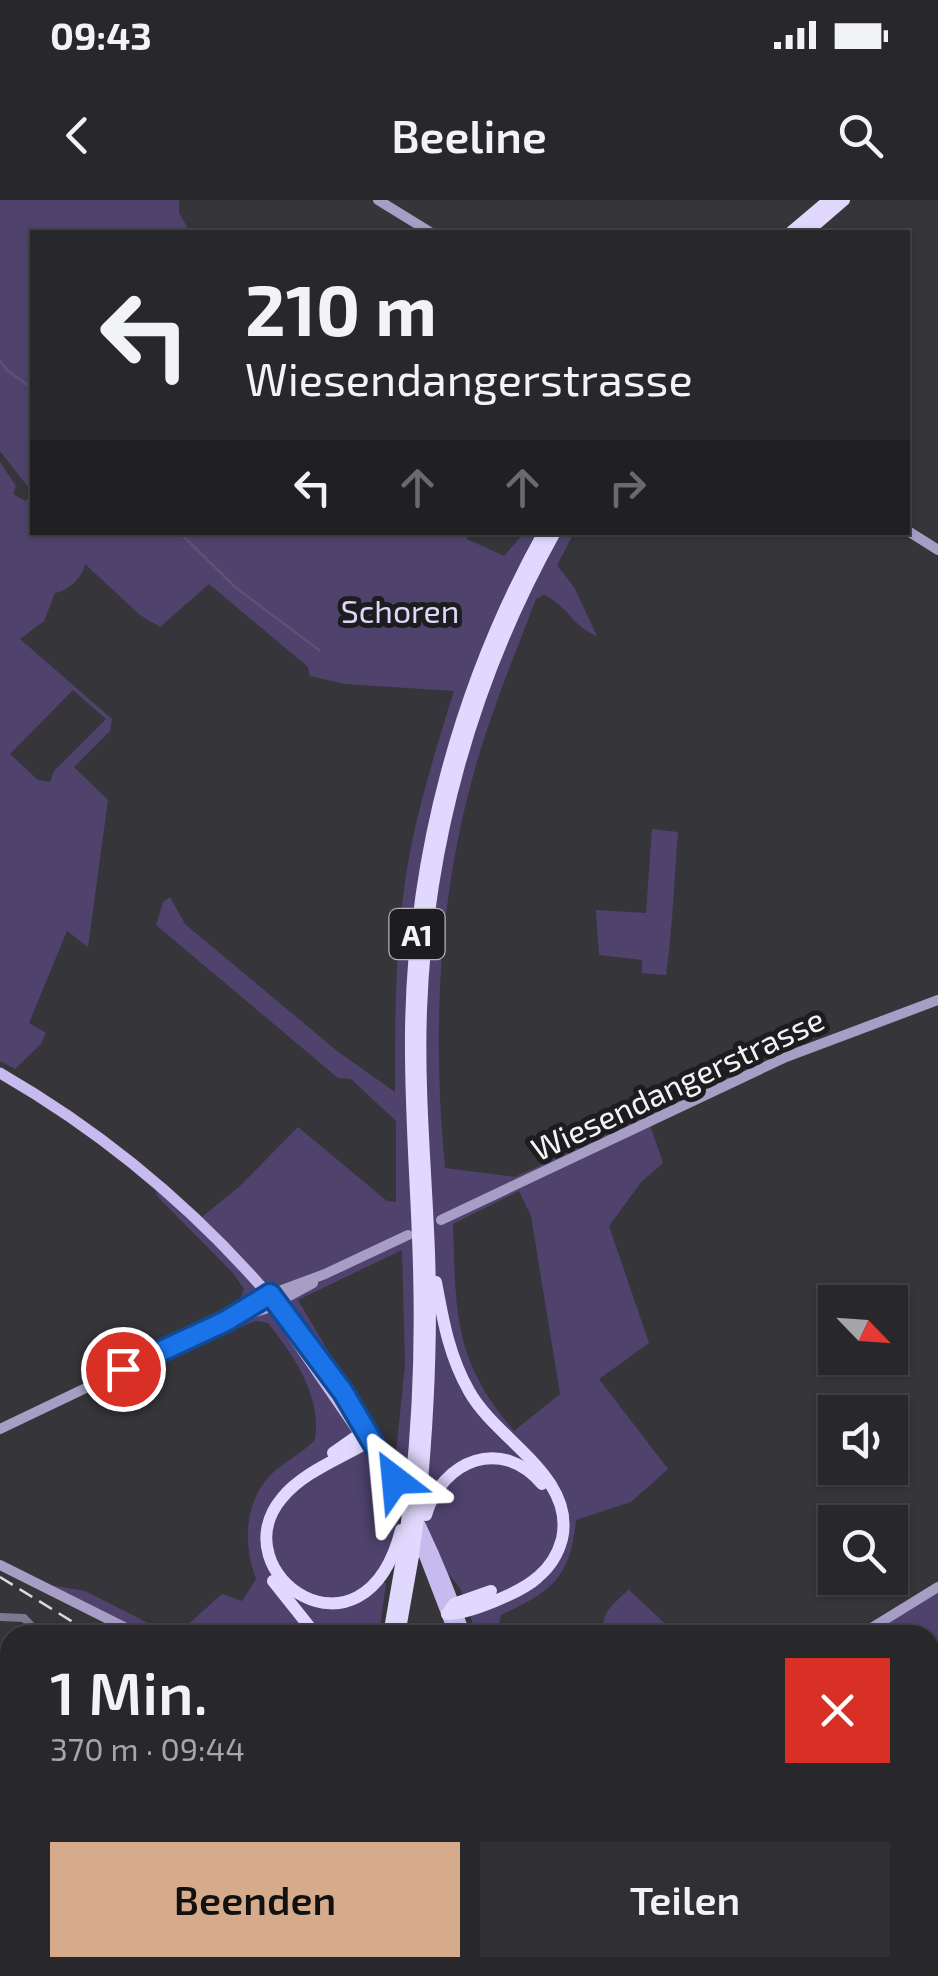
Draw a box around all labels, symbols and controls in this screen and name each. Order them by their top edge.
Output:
text: 09:43 [50,12,152,58]
icon: back [50,108,105,163]
text: Beeline [391,108,547,162]
icon: search [833,108,888,163]
text: 210 m [245,266,437,350]
icon: left [80,270,210,400]
text: Wiesendangerstrasse [245,351,693,405]
icon: left [285,460,340,515]
icon: ahead [390,460,445,515]
icon: ahead [495,460,550,515]
icon: right [600,460,655,515]
park label: Schoren [341,591,459,629]
road number: A1 [390,909,444,959]
street label: Wiesendangerstrasse [525,999,829,1167]
north arrow [818,1285,908,1375]
map controls [818,1285,908,1595]
pin [81,1327,166,1412]
icon: arrive [96,1342,151,1397]
button: sound [818,1395,908,1485]
position arrow [343,1428,447,1532]
button: search [818,1505,908,1595]
text: 1 Min. [50,1655,208,1727]
button: close [785,1658,890,1763]
text: 370 m · 09:44 [50,1729,245,1767]
button: Beenden [50,1842,460,1957]
button: Teilen [480,1842,890,1957]

